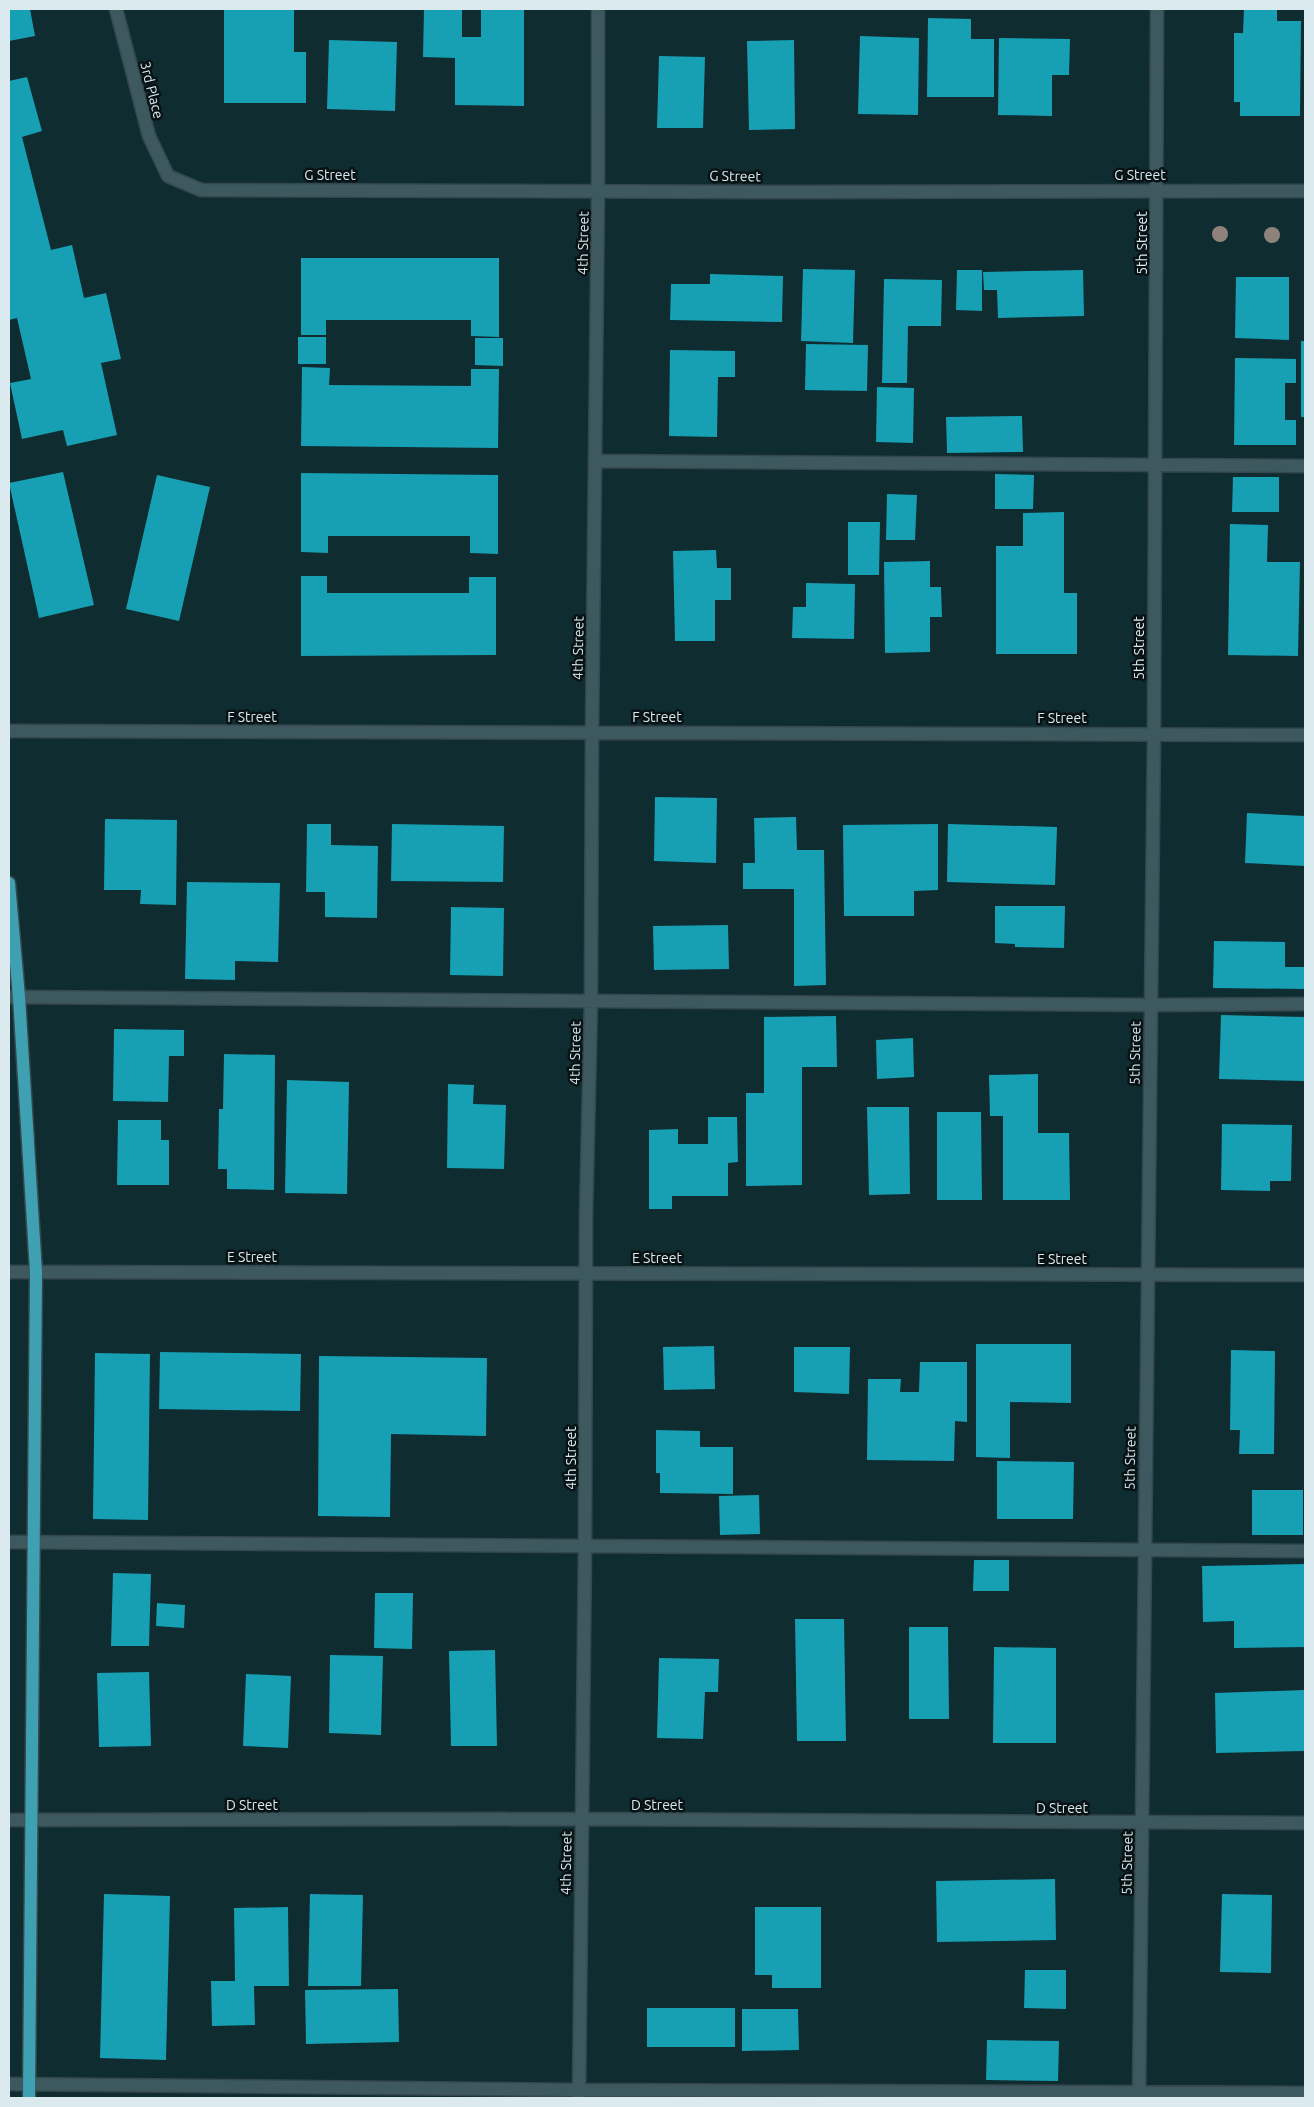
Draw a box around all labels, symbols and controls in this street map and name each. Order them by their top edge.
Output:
street label: 3rd Place [137,60,167,120]
street label: G Street [304,167,356,183]
street label: G Street [1114,167,1166,183]
street label: G Street [709,168,761,184]
street label: 4th Street [574,211,592,275]
street label: 5th Street [1134,211,1150,275]
street label: 4th Street [569,616,587,680]
street label: 5th Street [1131,616,1147,680]
street label: F Street [227,709,277,725]
street label: F Street [632,709,682,725]
street label: F Street [1037,710,1087,726]
street label: 4th Street [566,1021,584,1085]
street label: 5th Street [1126,1021,1144,1085]
street label: E Street [227,1249,278,1265]
street label: E Street [632,1250,683,1266]
street label: E Street [1037,1251,1088,1267]
street label: 4th Street [563,1426,579,1490]
street label: 5th Street [1121,1426,1139,1490]
street label: D Street [226,1797,279,1813]
street label: D Street [631,1797,684,1813]
street label: D Street [1036,1800,1089,1816]
street label: 4th Street [557,1831,575,1895]
street label: 5th Street [1118,1831,1136,1895]

